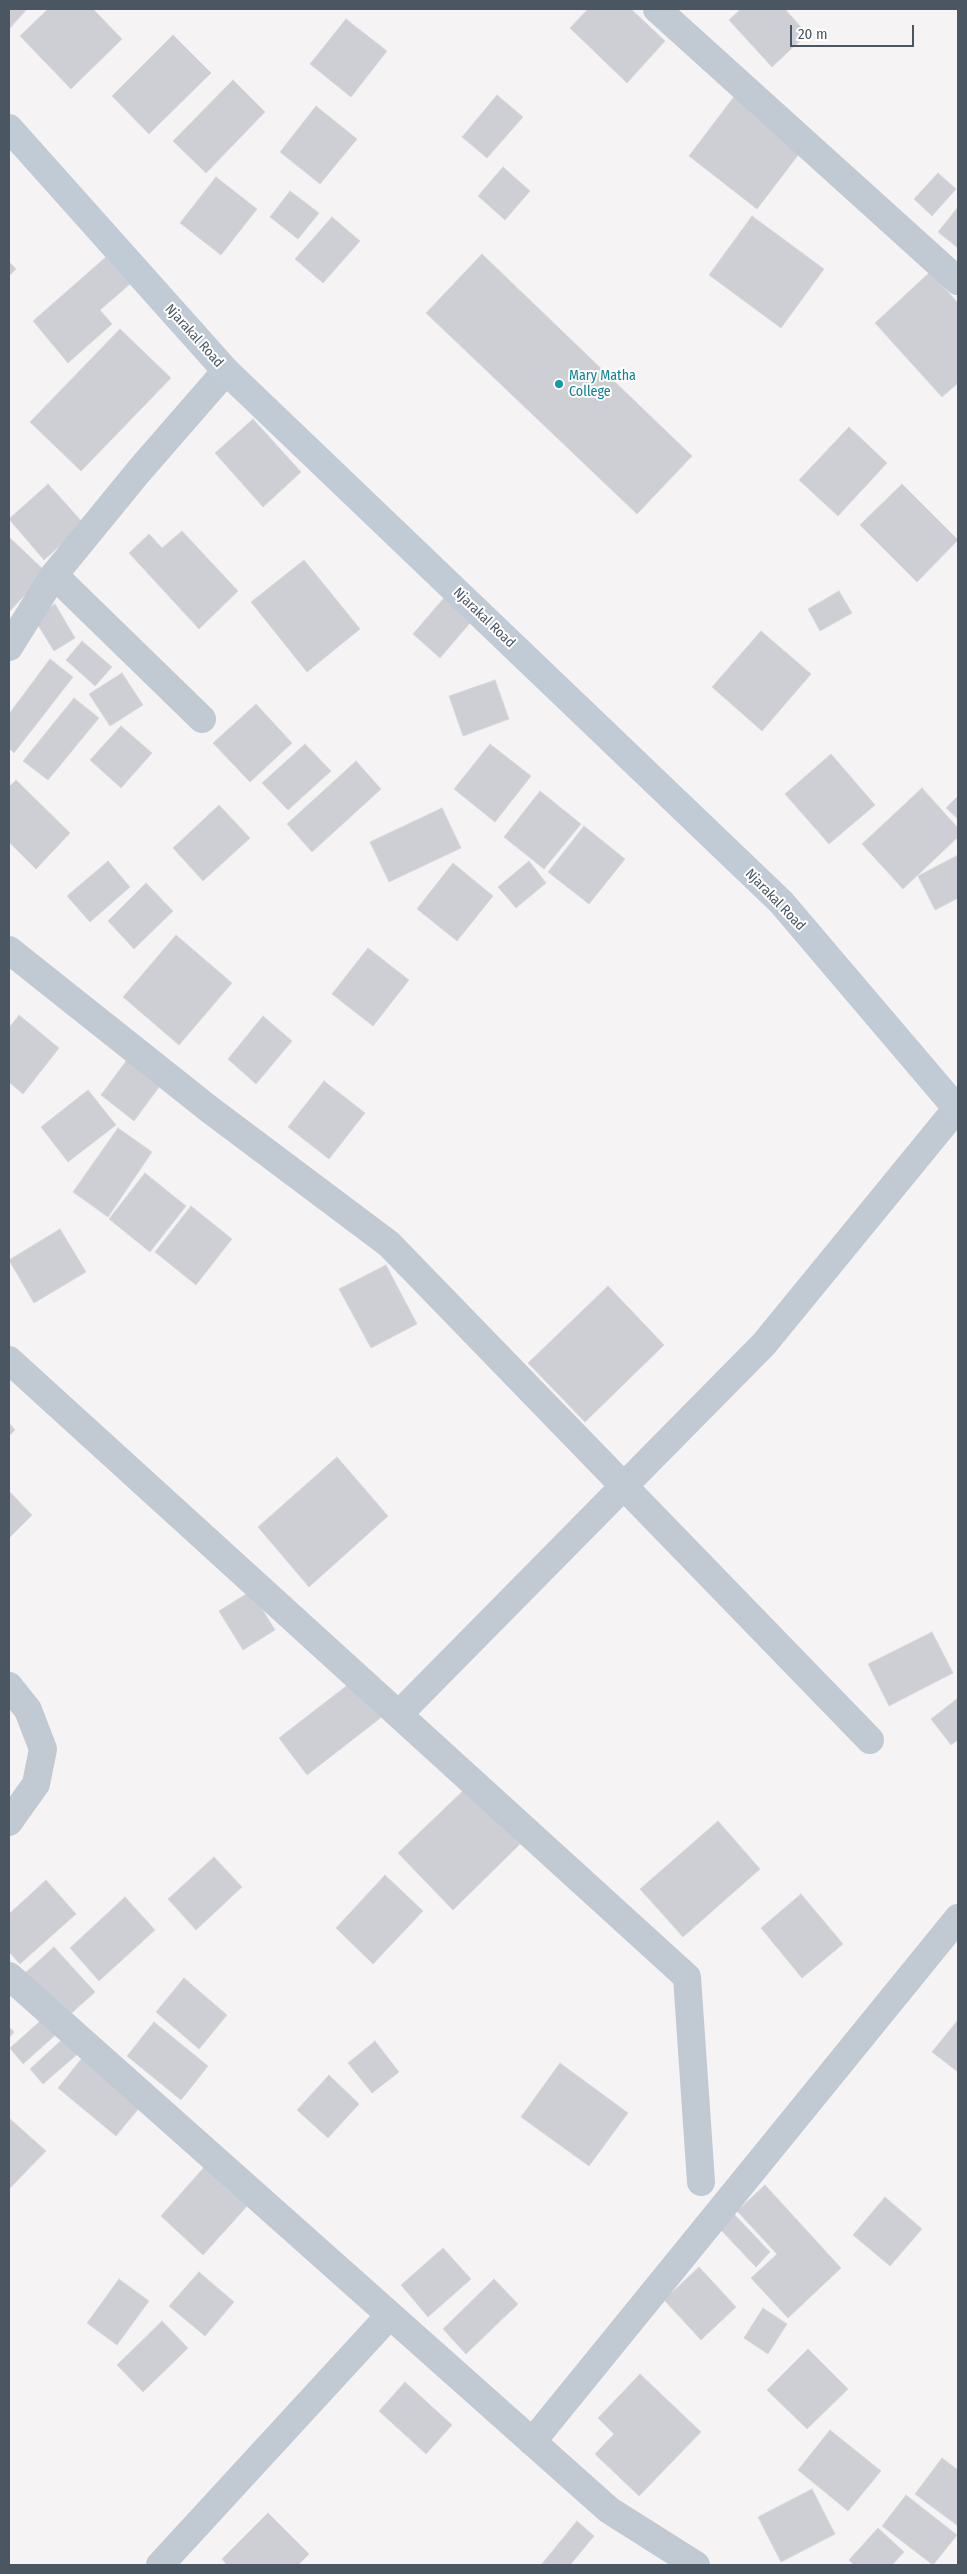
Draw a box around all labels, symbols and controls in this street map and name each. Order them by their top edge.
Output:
scale bar [792,15,916,47]
text: 20 m [798,25,828,43]
street label: Njarakal Road [161,301,227,371]
place label: Mary Matha College [569,368,636,401]
marker: Mary Matha College [553,378,565,390]
street label: Njarakal Road [450,584,518,652]
street label: Njarakal Road [741,866,809,934]

